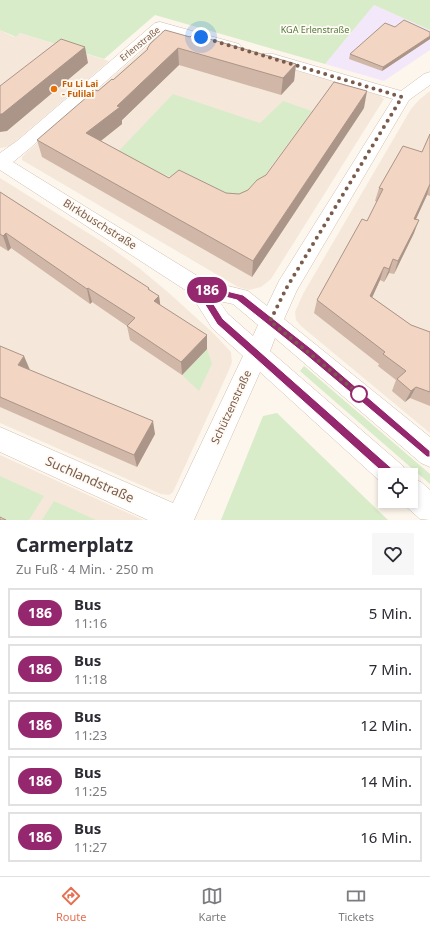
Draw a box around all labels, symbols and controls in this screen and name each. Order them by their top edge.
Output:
street label: Erlenstraße [117,23,163,64]
park label: KGA Erlenstraße [281,23,349,36]
your location [191,27,211,47]
place label: Fu Li Lai - Fulilai [62,77,99,100]
marker: Fu Li Lai - Fulilai [49,84,59,94]
street label: Birkbuschstraße [61,195,140,252]
line badge: 186 [184,277,230,303]
text: 186 [195,280,219,299]
street label: Schützenstraße [207,367,254,446]
unlabelled marker [350,385,368,403]
street label: Suchlandstraße [43,451,137,507]
map controls [378,468,418,508]
button: locate [378,468,418,508]
text: Carmerplatz [16,532,133,558]
button: heart [372,533,414,575]
text: Zu Fuß · 4 Min. · 250 m [16,560,154,578]
text: Bus [74,594,101,614]
text: 186 [28,603,52,622]
text: 5 Min. [369,603,412,623]
text: 11:16 [74,614,107,632]
text: Bus [74,650,101,670]
text: 186 [28,659,52,678]
text: 7 Min. [369,659,412,679]
text: 11:18 [74,670,107,688]
text: Bus [74,706,101,726]
text: 186 [28,715,52,734]
text: 12 Min. [360,715,412,735]
text: 11:23 [74,726,107,744]
text: Bus [74,762,101,782]
text: 186 [28,771,52,790]
text: 14 Min. [360,771,412,791]
text: 11:25 [74,782,107,800]
text: Bus [74,818,101,838]
text: 186 [28,827,52,846]
text: 16 Min. [360,827,412,847]
text: 11:27 [74,838,107,856]
tab: Route [56,885,87,924]
tab: Karte [199,885,226,924]
tab: Tickets [338,885,374,924]

